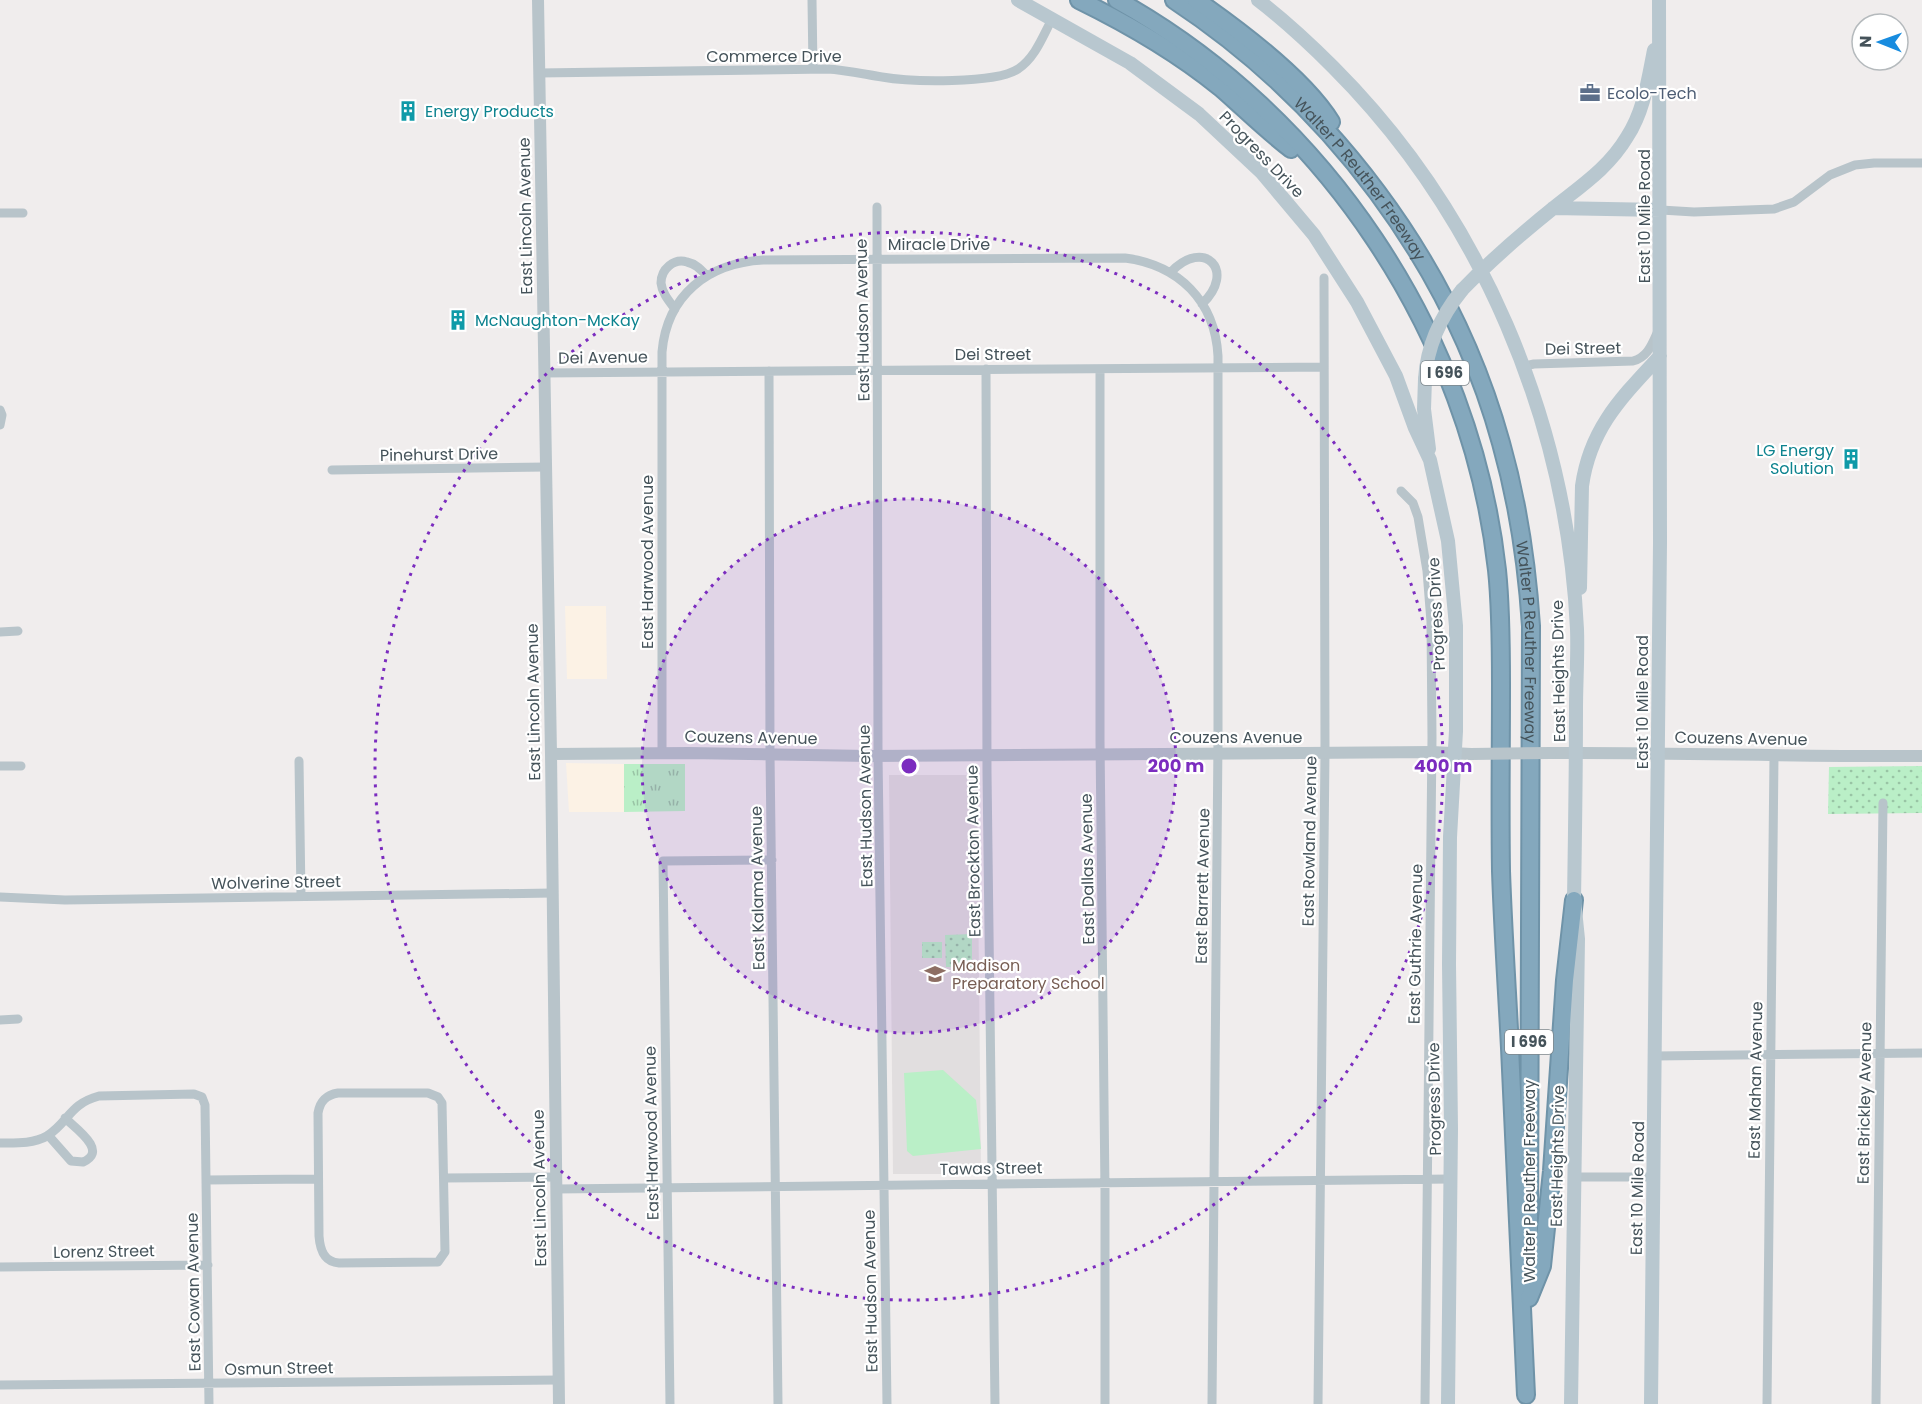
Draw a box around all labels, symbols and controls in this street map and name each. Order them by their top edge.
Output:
north arrow [1850,12,1910,72]
text: N [1854,36,1877,48]
street label: Commerce Drive [706,45,842,68]
office icon: Ecolo-Tech [1578,81,1602,105]
place label: Ecolo-Tech [1607,82,1697,105]
street label: Walter P Reuther Freeway [1288,92,1431,265]
building icon: Energy Products [396,99,420,123]
place label: Energy Products [425,100,554,123]
street label: Progress Drive [1214,106,1309,203]
street label: East Lincoln Avenue [513,137,538,295]
street label: East 10 Mile Road [1633,149,1656,283]
street label: Miracle Drive [888,233,990,256]
street label: East Hudson Avenue [850,238,875,402]
building icon: McNaughton-McKay [446,308,470,332]
place label: McNaughton-McKay [475,309,640,332]
street label: Dei Street [1545,336,1622,361]
street label: Dei Street [955,343,1031,366]
street label: Dei Avenue [558,345,648,370]
road number: I 696 [1421,361,1469,385]
place label: LG Energy Solution [1756,439,1834,480]
street label: Pinehurst Drive [380,442,498,467]
building icon: LG Energy Solution [1839,447,1863,471]
street label: East Harwood Avenue [636,475,659,649]
street label: Walter P Reuther Freeway [1510,539,1542,743]
street label: Progress Drive [1422,557,1451,671]
street label: East Heights Drive [1546,600,1571,742]
street label: East Lincoln Avenue [521,623,546,781]
street label: East 10 Mile Road [1631,635,1654,769]
street label: East Hudson Avenue [853,724,878,888]
street label: Couzens Avenue [684,725,818,750]
street label: Couzens Avenue [1170,726,1303,749]
street label: Couzens Avenue [1674,726,1808,751]
text: 200 m [1148,753,1204,778]
text: 400 m [1414,753,1472,778]
street label: East Rowland Avenue [1297,755,1322,927]
centre of rings [899,756,919,776]
street label: East Brockton Avenue [960,765,987,937]
street label: East Dallas Avenue [1075,793,1100,945]
street label: East Kalama Avenue [745,806,770,970]
street label: East Barrett Avenue [1190,808,1215,964]
street label: East Guthrie Avenue [1403,864,1428,1024]
street label: Wolverine Street [211,870,341,895]
place label: Madison Preparatory School [952,954,1105,995]
school or university icon: Madison Preparatory School [923,962,947,986]
street label: East Mahan Avenue [1743,1001,1768,1159]
street label: East Brickley Avenue [1852,1022,1877,1184]
road number: I 696 [1505,1030,1553,1054]
street label: Progress Drive [1422,1042,1447,1156]
street label: East Harwood Avenue [638,1046,665,1220]
street label: Walter P Reuther Freeway [1518,1080,1541,1282]
street label: East Heights Drive [1545,1085,1570,1227]
street label: East Lincoln Avenue [527,1109,552,1267]
street label: East 10 Mile Road [1625,1121,1650,1255]
street label: Tawas Street [939,1156,1043,1181]
street label: East Hudson Avenue [858,1209,883,1373]
street label: East Cowan Avenue [181,1212,206,1371]
street label: Lorenz Street [53,1239,155,1264]
street label: Osmun Street [224,1356,334,1381]

